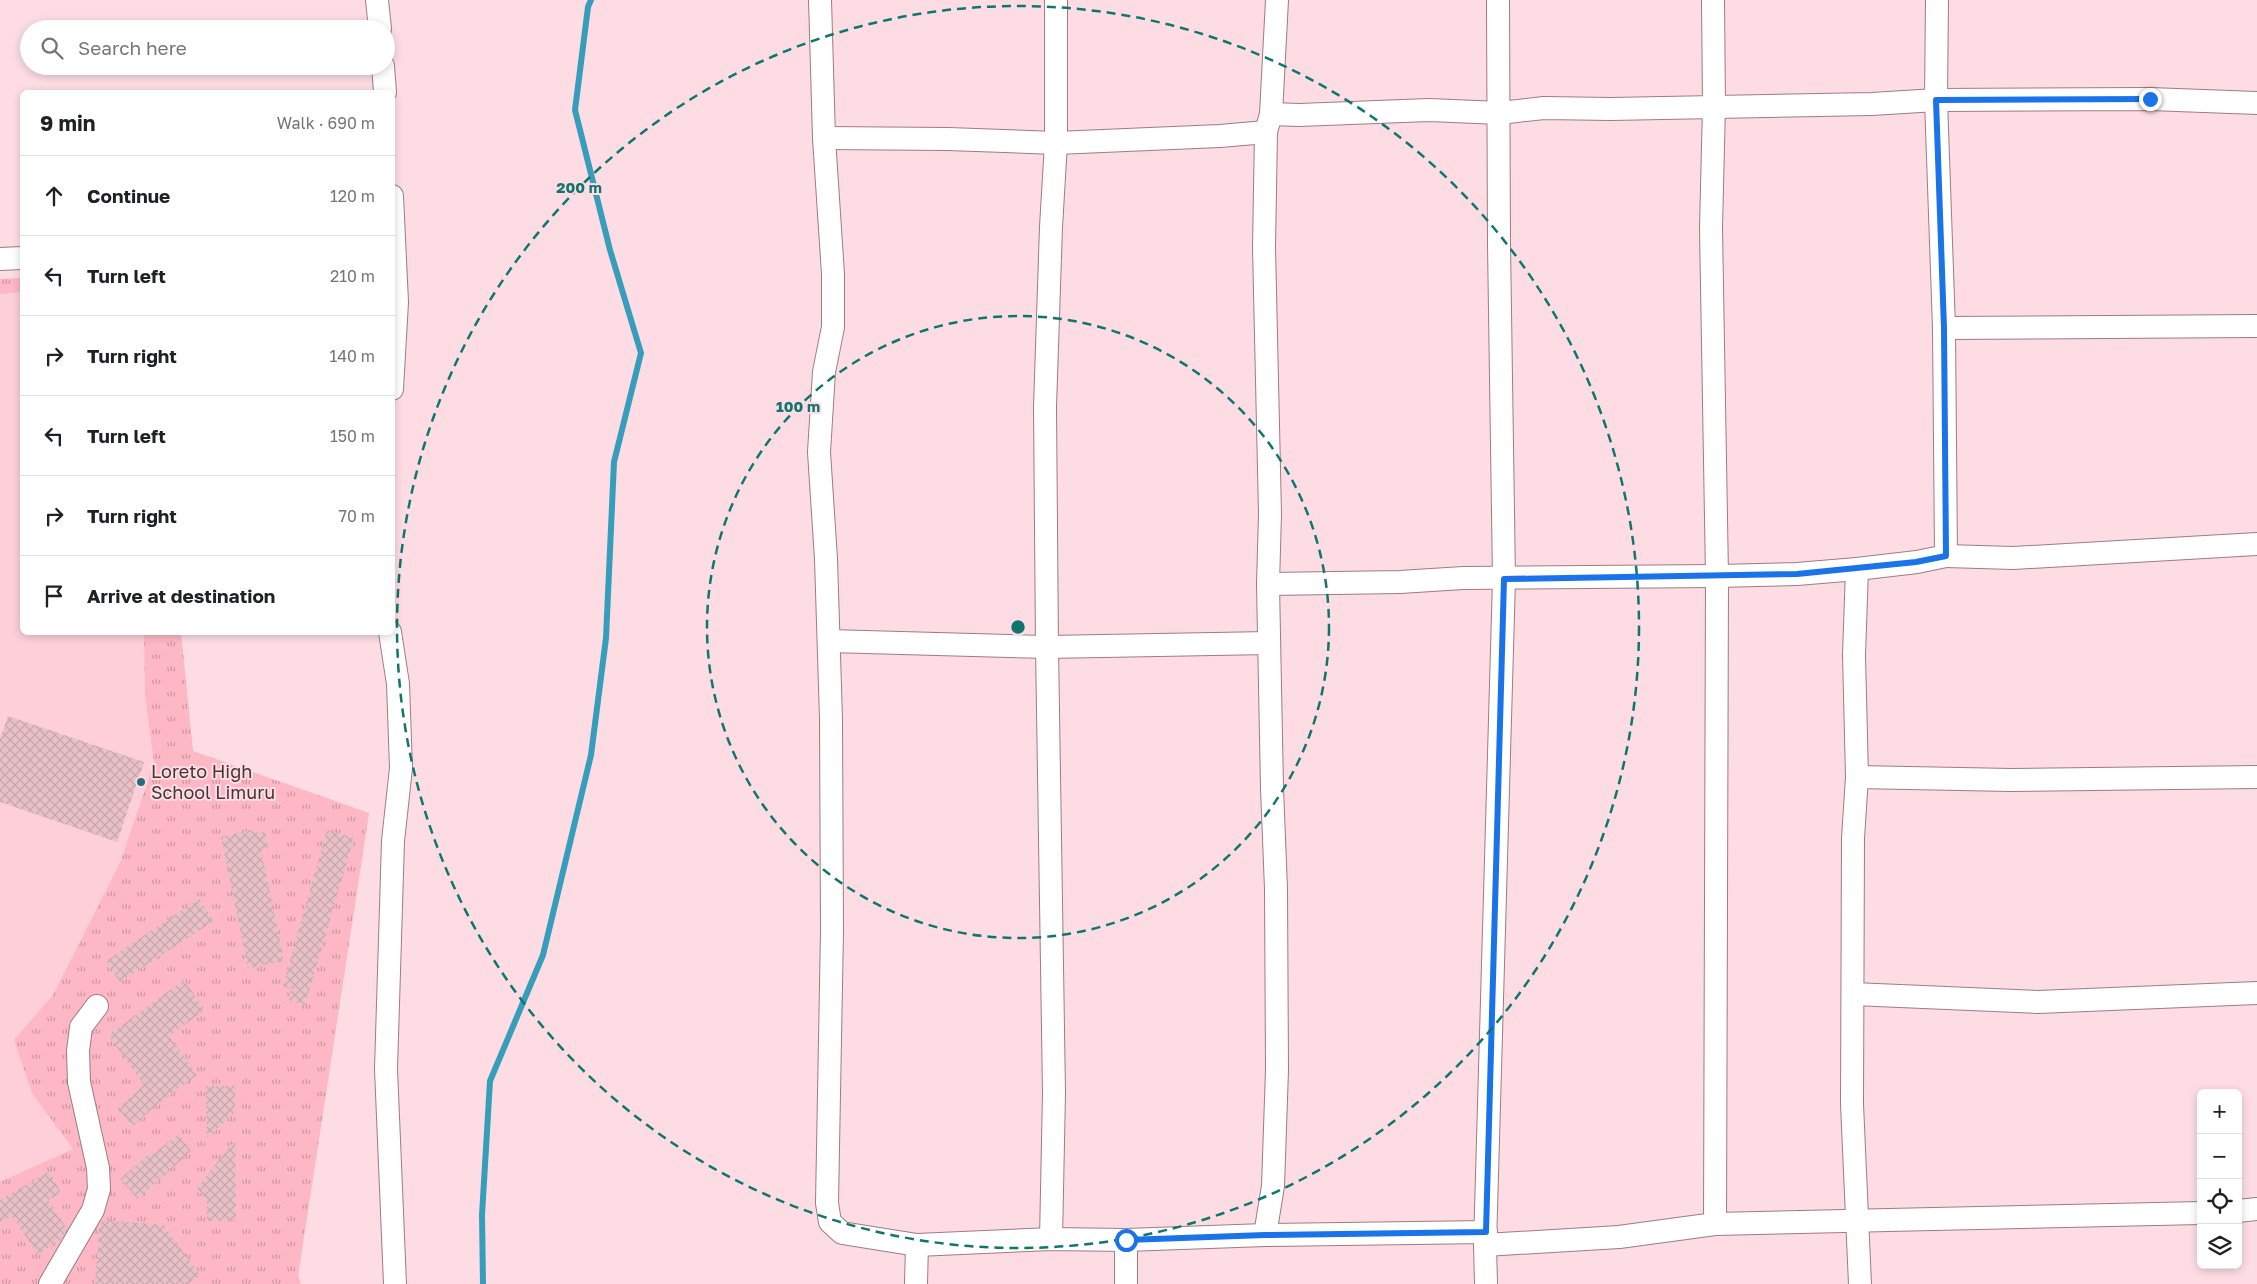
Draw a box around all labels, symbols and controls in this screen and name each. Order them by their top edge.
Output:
search box [20,20,395,75]
icon: search [38,34,66,62]
text: Search here [78,36,187,59]
route end [2139,88,2162,111]
text: 9 min [40,110,95,136]
text: Walk · 690 m [277,113,375,133]
text: 200 m [556,178,602,196]
icon: ahead [40,182,68,210]
text: Continue [87,184,170,207]
text: 120 m [330,186,375,206]
icon: left [40,262,68,290]
text: Turn left [87,264,166,287]
text: 210 m [330,266,375,286]
icon: right [40,342,68,370]
text: Turn right [87,344,177,367]
text: 140 m [329,346,375,366]
text: 100 m [776,397,820,415]
icon: left [40,422,68,450]
text: Turn left [87,424,166,447]
text: 150 m [330,426,375,446]
icon: right [40,502,68,530]
text: Turn right [87,504,177,527]
text: 70 m [338,506,375,526]
icon: arrive [40,582,68,610]
text: Arrive at destination [87,584,275,607]
centre of rings [1009,618,1027,636]
place label: Loreto High School Limuru [151,760,275,803]
marker: Loreto High School Limuru [135,776,147,788]
map controls [2197,1089,2242,1269]
button: + [2197,1089,2242,1134]
button: − [2197,1134,2242,1179]
button: locate [2197,1179,2242,1224]
button: layers [2197,1224,2242,1269]
route start [1115,1229,1138,1252]

